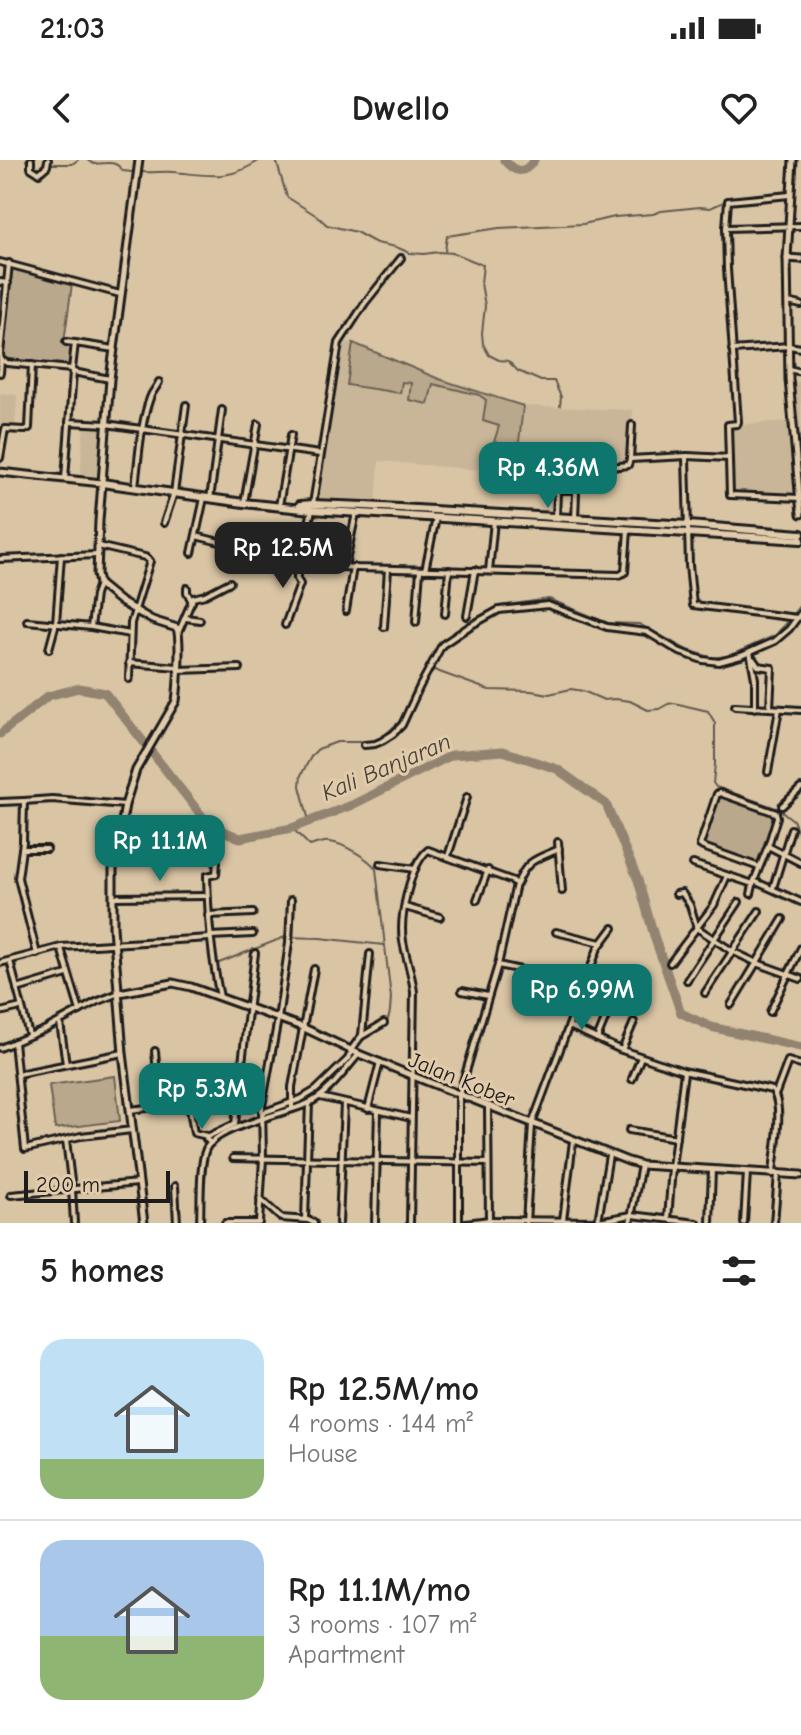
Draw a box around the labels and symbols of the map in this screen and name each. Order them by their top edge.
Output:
pin: Rp 4.36M [465,442,631,510]
pin: Rp 12.5M [200,522,366,590]
water label: Kali Banjaran [317,727,455,807]
pin: Rp 11.1M [77,815,243,883]
pin: Rp 6.99M [499,964,665,1032]
street label: Jalan Kober [405,1047,519,1113]
pin: Rp 5.3M [128,1063,276,1131]
scale bar [24,1167,170,1203]

